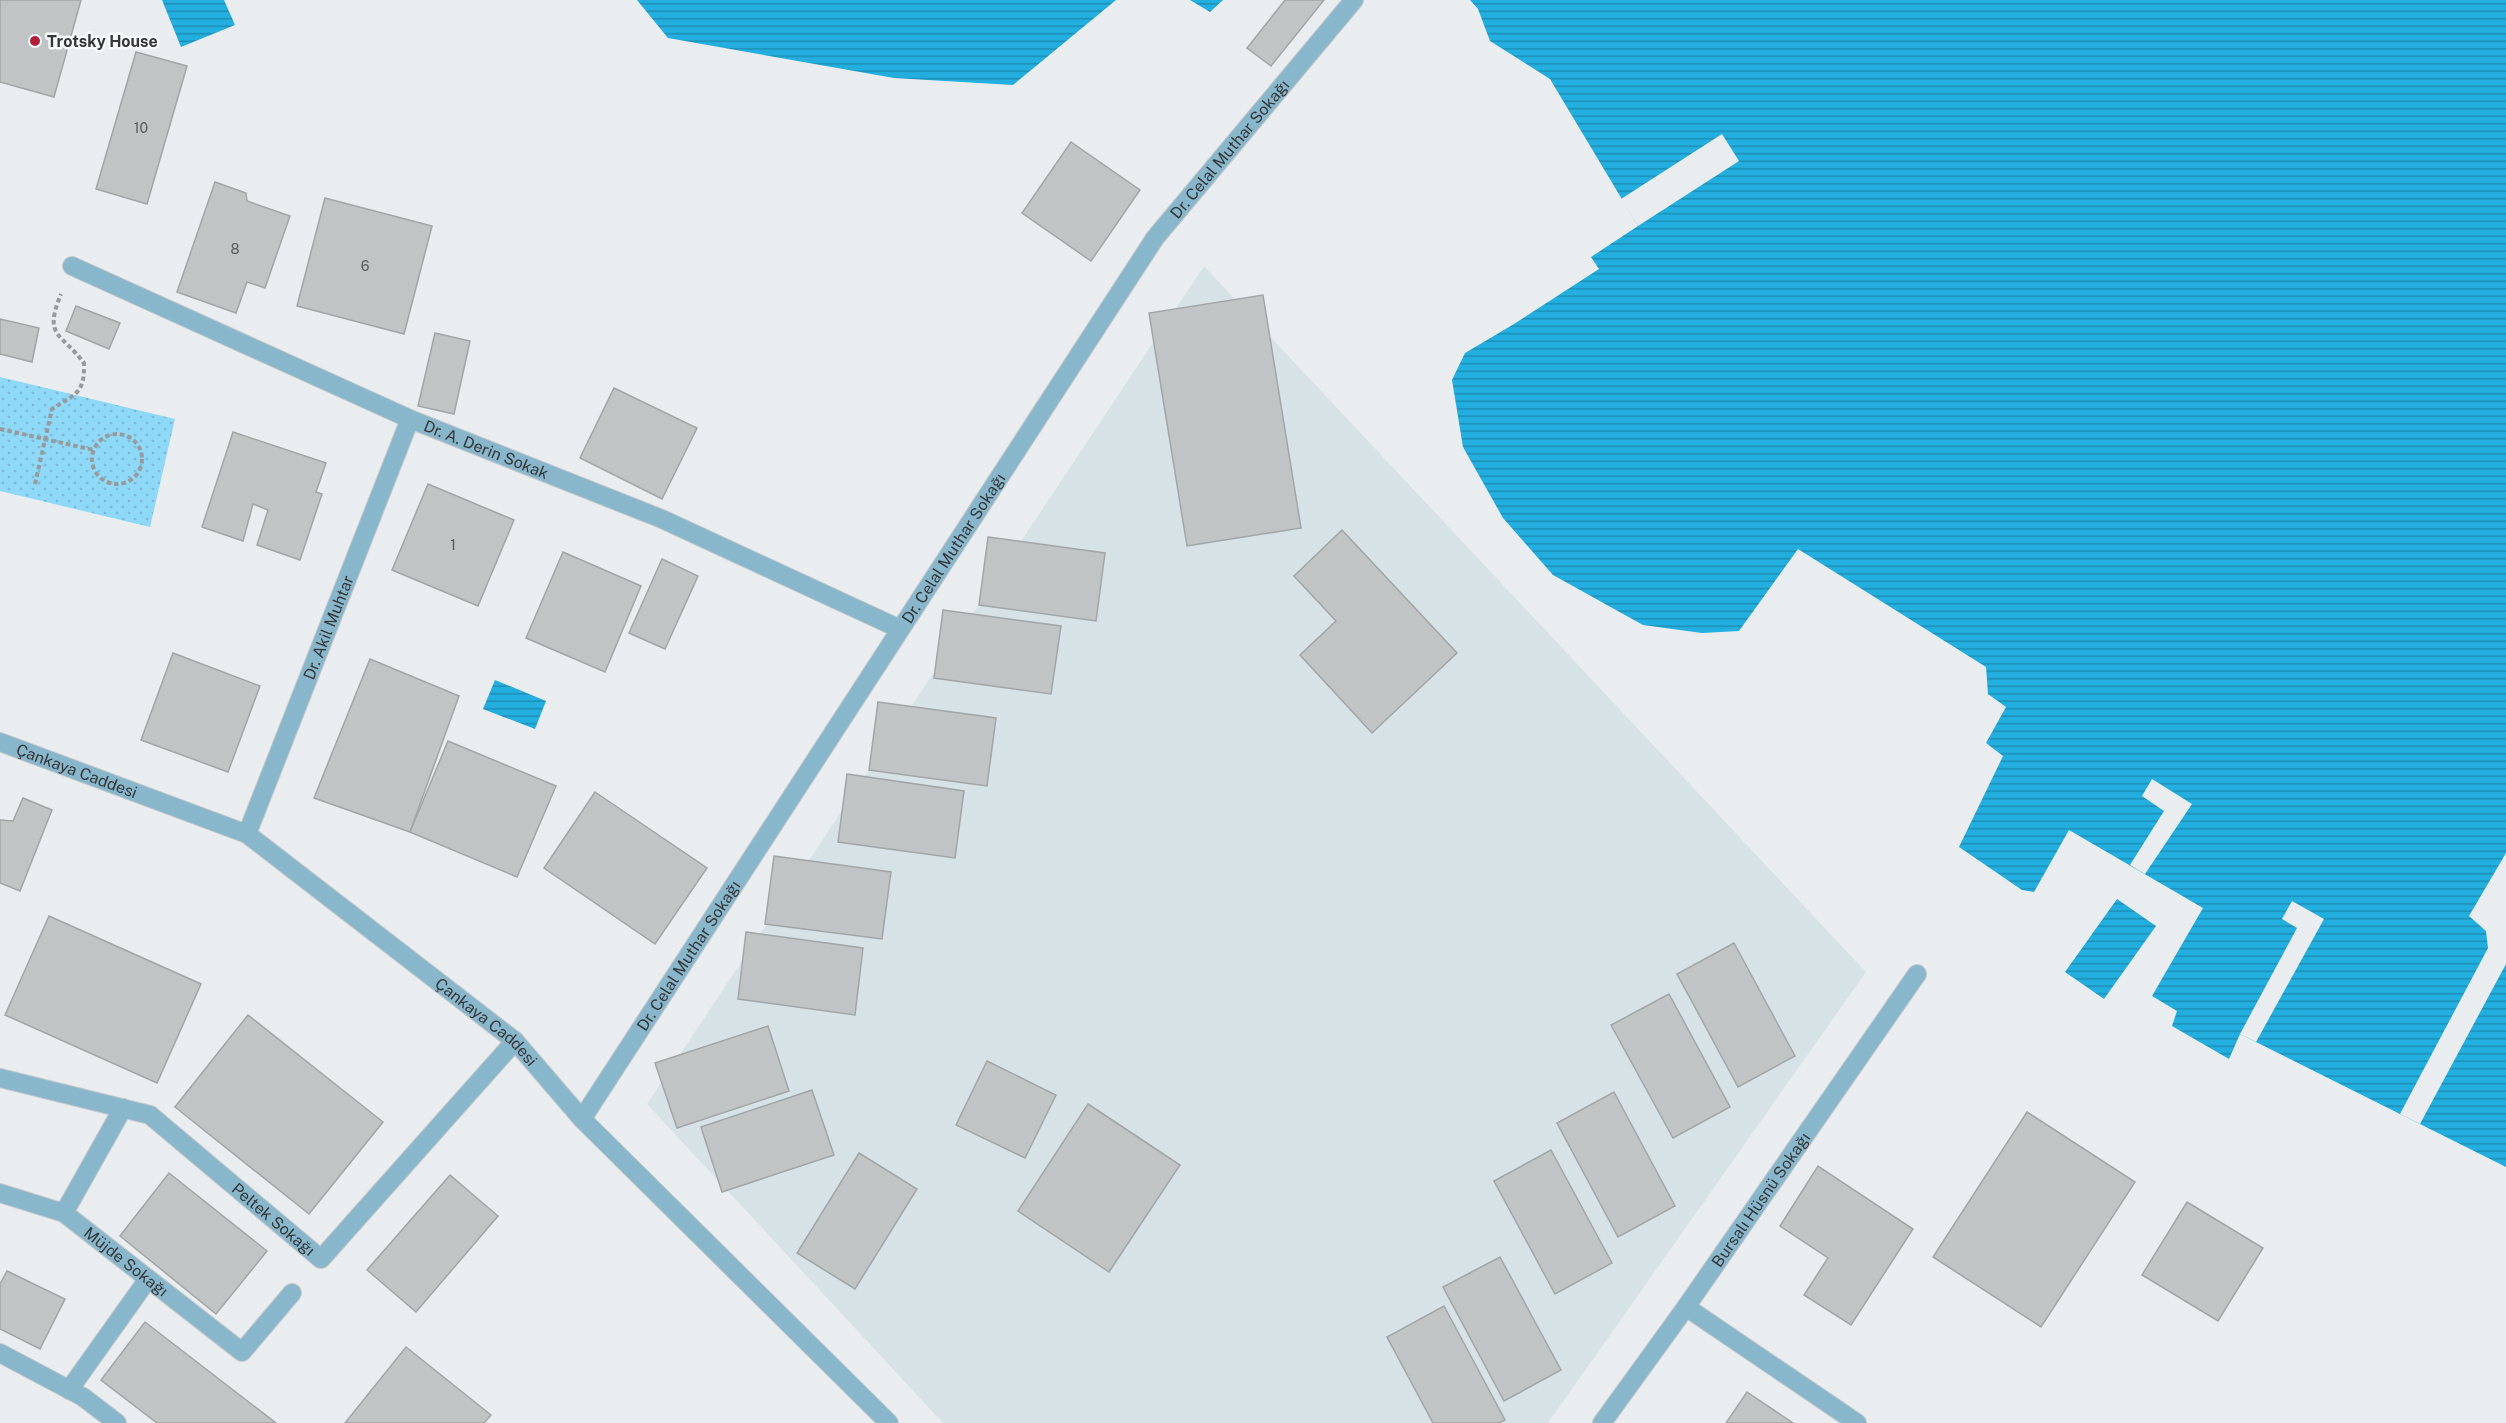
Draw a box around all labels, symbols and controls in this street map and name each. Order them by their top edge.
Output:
place label: Trotsky House [47,32,158,51]
marker: Trotsky House [28,34,42,48]
street label: Dr. Celal Muthar Sokağı [1166,76,1293,223]
house number: 10 [134,120,148,136]
house number: 8 [230,241,240,257]
house number: 6 [361,258,370,274]
street label: Dr. A. Derin Sokak [421,416,551,483]
street label: Dr. Celal Muthar Sokağı [898,470,1009,627]
house number: 1 [450,537,456,553]
street label: Dr. Akil Muhtar [300,573,358,682]
street label: Çankaya Caddesi [14,740,140,802]
street label: Dr. Celal Muthar Sokağı [633,877,744,1034]
street label: Çankaya Caddesi [431,974,541,1070]
street label: Bursalı Hüsnü Sokağı [1708,1129,1814,1271]
street label: Peltek Sokağı [228,1179,319,1260]
street label: Müjde Sokağı [80,1223,172,1301]

